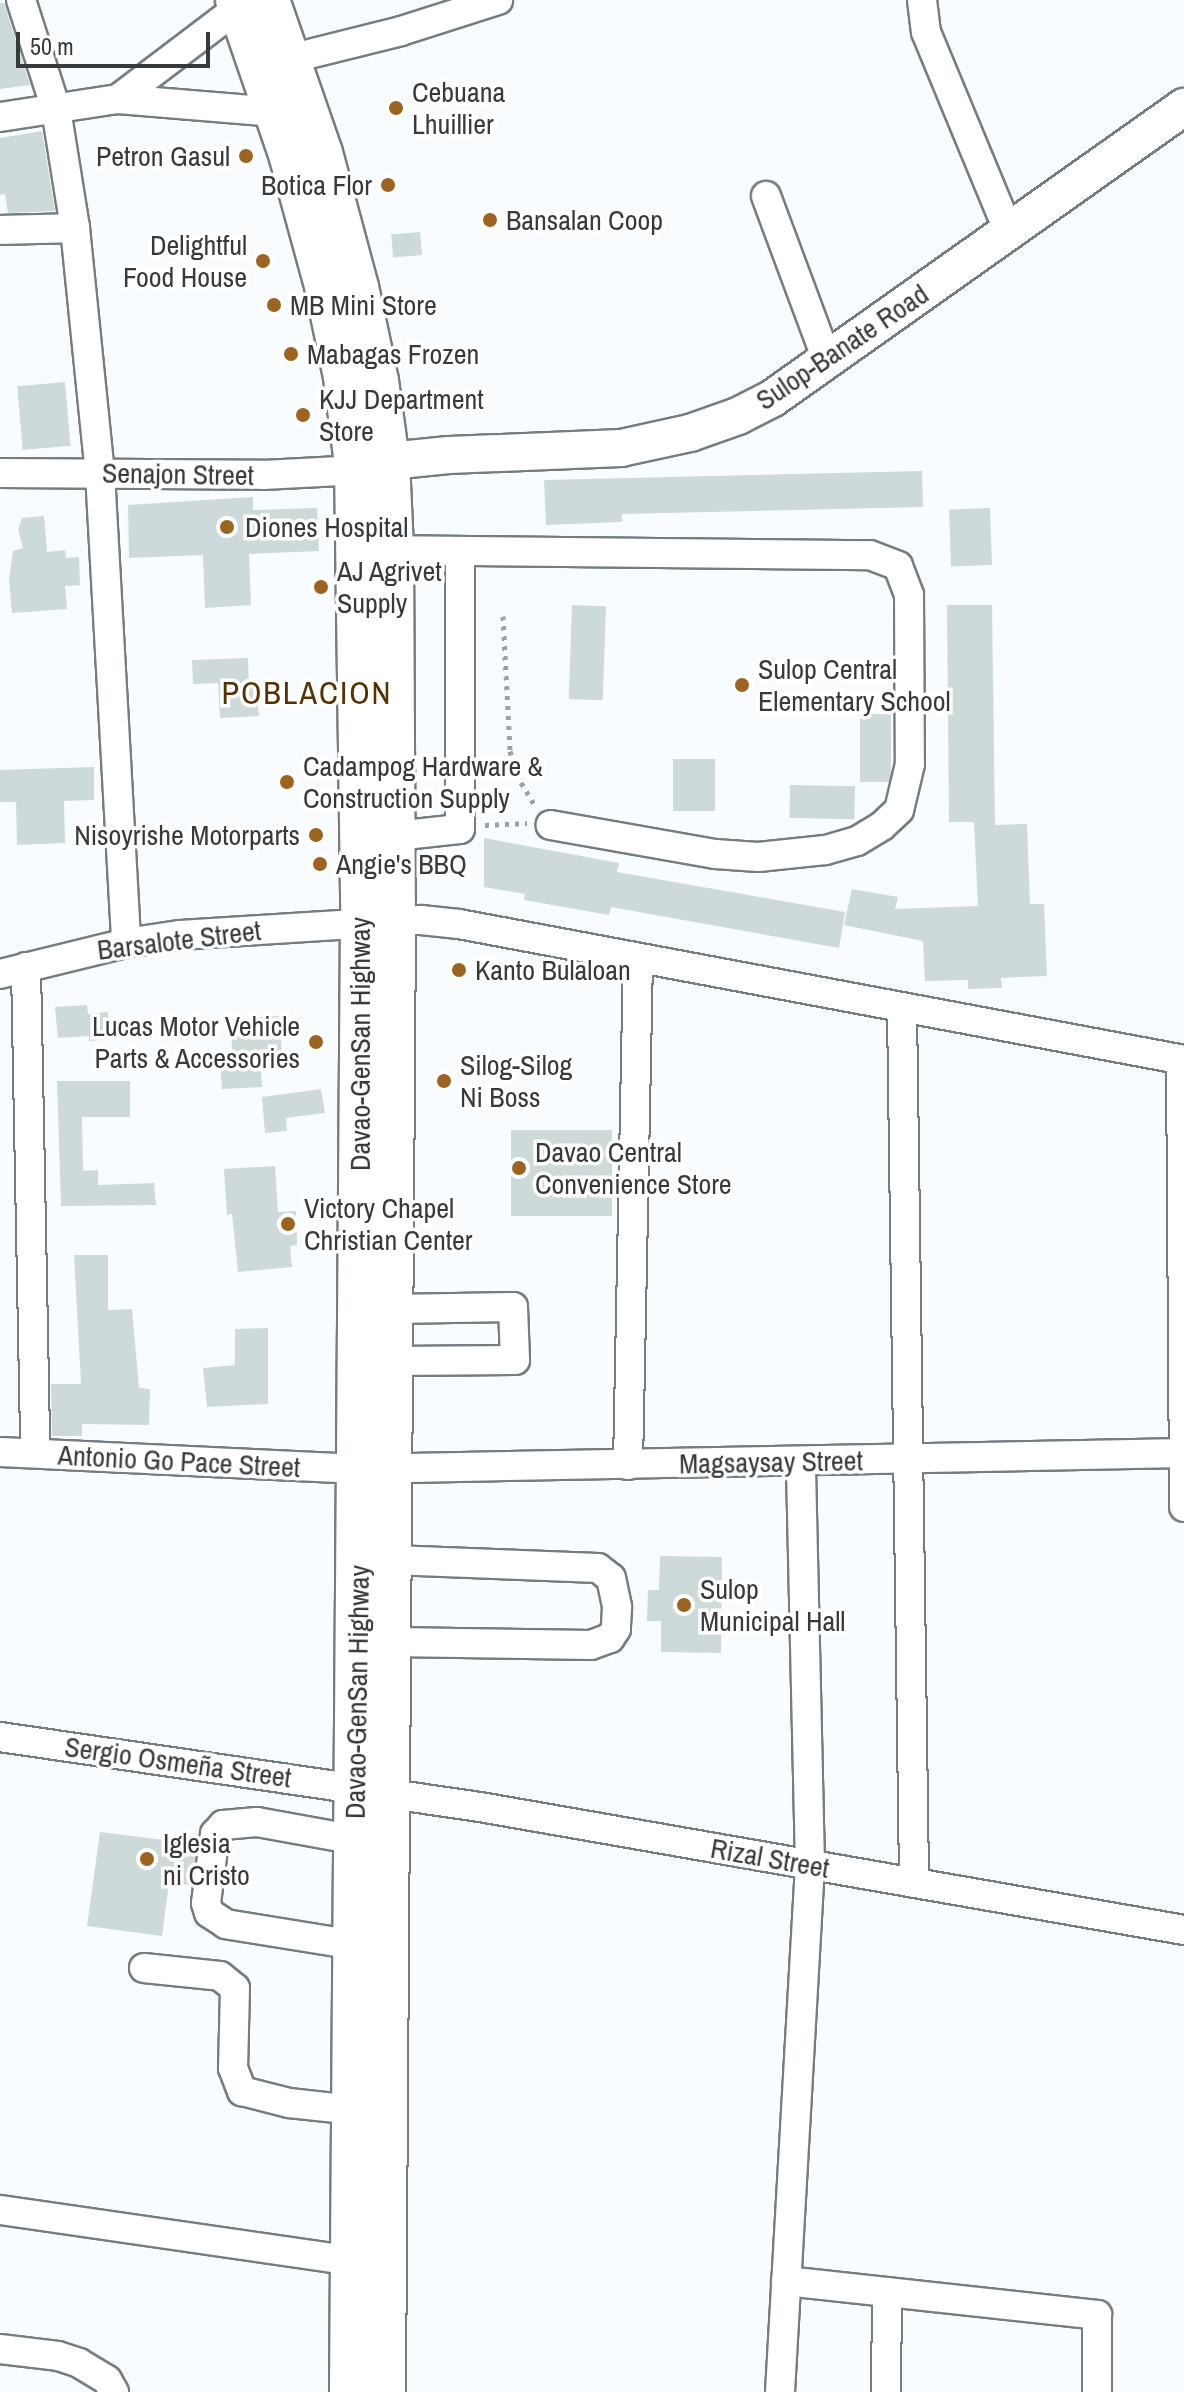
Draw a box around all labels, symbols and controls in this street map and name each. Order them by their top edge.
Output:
scale bar [20,16,214,66]
text: 50 m [30,30,74,62]
place label: Cebuana Lhuillier [412,75,505,141]
marker: Cebuana Lhuillier [387,99,405,117]
place label: Petron Gasul [96,139,230,173]
marker: Petron Gasul [237,147,255,165]
place label: Botica Flor [261,168,372,202]
marker: Botica Flor [379,176,397,194]
place label: Bansalan Coop [506,203,663,237]
marker: Bansalan Coop [481,211,499,229]
place label: Delightful Food House [123,228,247,294]
marker: Delightful Food House [254,252,272,270]
street label: Sulop-Banate Road [750,277,934,417]
place label: MB Mini Store [290,288,437,322]
marker: MB Mini Store [265,296,283,314]
place label: Mabagas Frozen [307,337,479,371]
marker: Mabagas Frozen [282,345,300,363]
place label: KJJ Department Store [319,382,484,448]
marker: KJJ Department Store [294,406,312,424]
street label: Senajon Street [102,456,254,492]
place label: Diones Hospital [245,510,408,544]
marker: Diones Hospital [216,516,238,538]
place label: AJ Agrivet Supply [337,554,443,620]
marker: AJ Agrivet Supply [312,578,330,596]
place label: Sulop Central Elementary School [758,652,951,718]
district label: POBLACION [221,674,393,712]
marker: Sulop Central Elementary School [733,676,751,694]
place label: Cadampog Hardware & Construction Supply [303,749,543,815]
marker: Cadampog Hardware & Construction Supply [278,773,296,791]
place label: Nisoyrishe Motorparts [74,818,300,852]
marker: Nisoyrishe Motorparts [307,826,325,844]
place label: Angie's BBQ [336,847,467,881]
marker: Angie's BBQ [311,855,329,873]
street label: Barsalote Street [95,913,263,967]
street label: Davao-GenSan Highway [343,917,377,1171]
place label: Kanto Bulaloan [475,953,631,987]
marker: Kanto Bulaloan [450,961,468,979]
place label: Lucas Motor Vehicle Parts & Accessories [92,1009,300,1075]
marker: Lucas Motor Vehicle Parts & Accessories [307,1033,325,1051]
place label: Silog-Silog Ni Boss [460,1048,572,1114]
marker: Silog-Silog Ni Boss [435,1072,453,1090]
place label: Davao Central Convenience Store [535,1135,732,1201]
marker: Davao Central Convenience Store [510,1159,528,1177]
place label: Victory Chapel Christian Center [304,1191,472,1257]
marker: Victory Chapel Christian Center [279,1215,297,1233]
street label: Antonio Go Pace Street [57,1438,301,1484]
street label: Magsaysay Street [679,1444,863,1480]
street label: Davao-GenSan Highway [338,1565,376,1819]
place label: Sulop Municipal Hall [700,1572,845,1638]
marker: Sulop Municipal Hall [675,1596,693,1614]
street label: Sergio Osmeña Street [63,1729,293,1795]
place label: Iglesia ni Cristo [163,1826,250,1892]
street label: Rizal Street [708,1831,832,1885]
marker: Iglesia ni Cristo [138,1850,156,1868]

